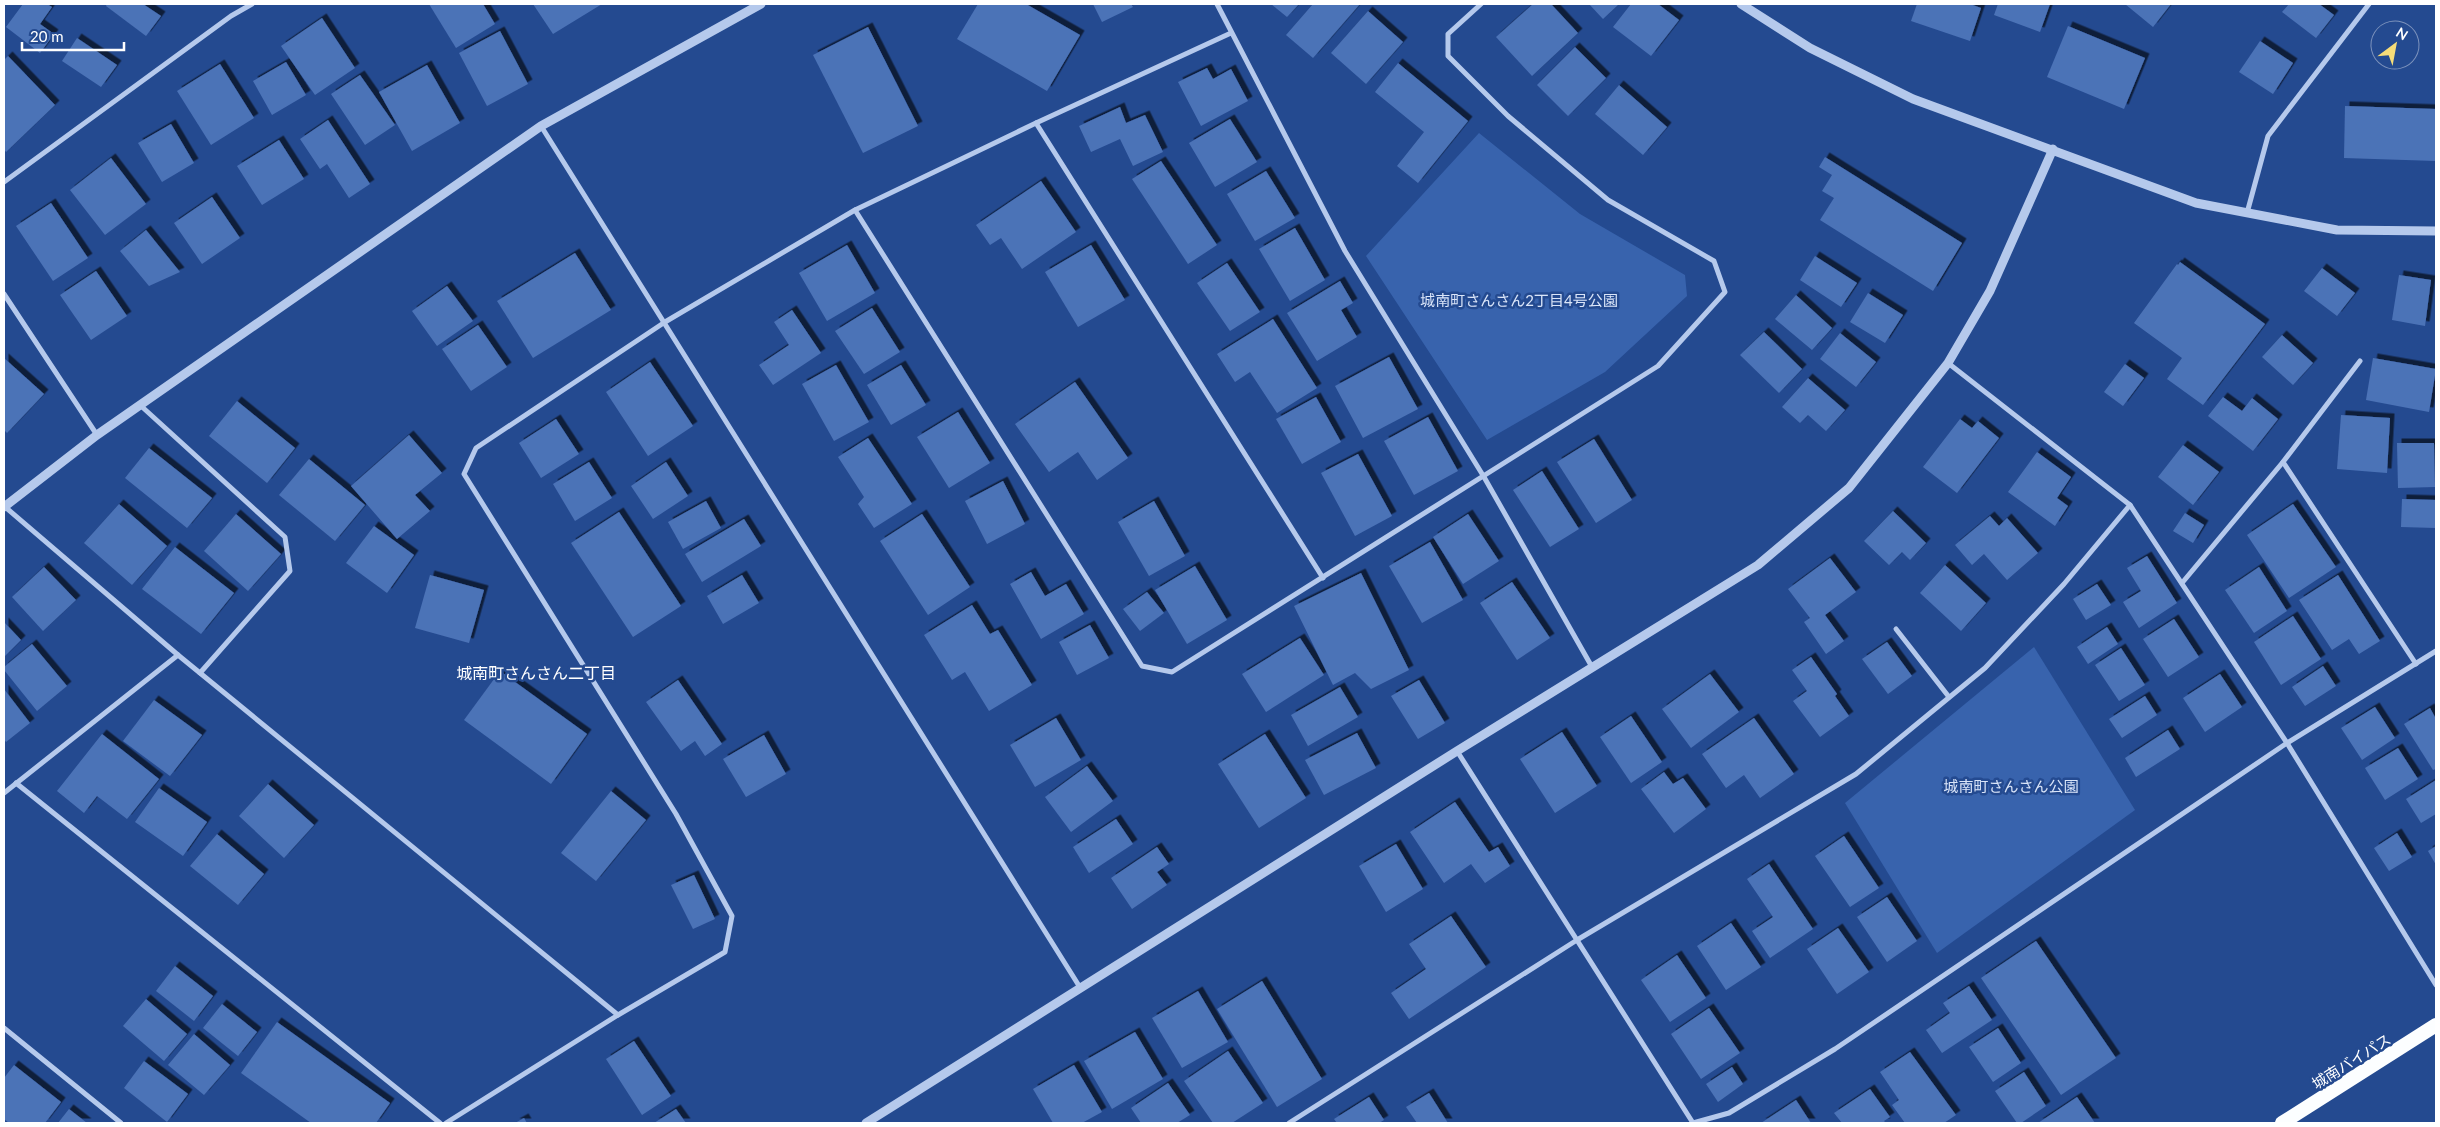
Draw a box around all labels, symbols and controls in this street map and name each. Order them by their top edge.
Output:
scale bar [22,20,125,52]
north arrow [2370,20,2420,70]
text: N [2393,23,2411,44]
text: 20 m [30,27,64,45]
park label: 城南町さんさん2丁目4号公園 [1420,291,1618,309]
district label: 城南町さんさん二丁目 [456,663,616,682]
park label: 城南町さんさん公園 [1943,777,2079,795]
street label: 城南バイパス [2308,1030,2394,1092]

